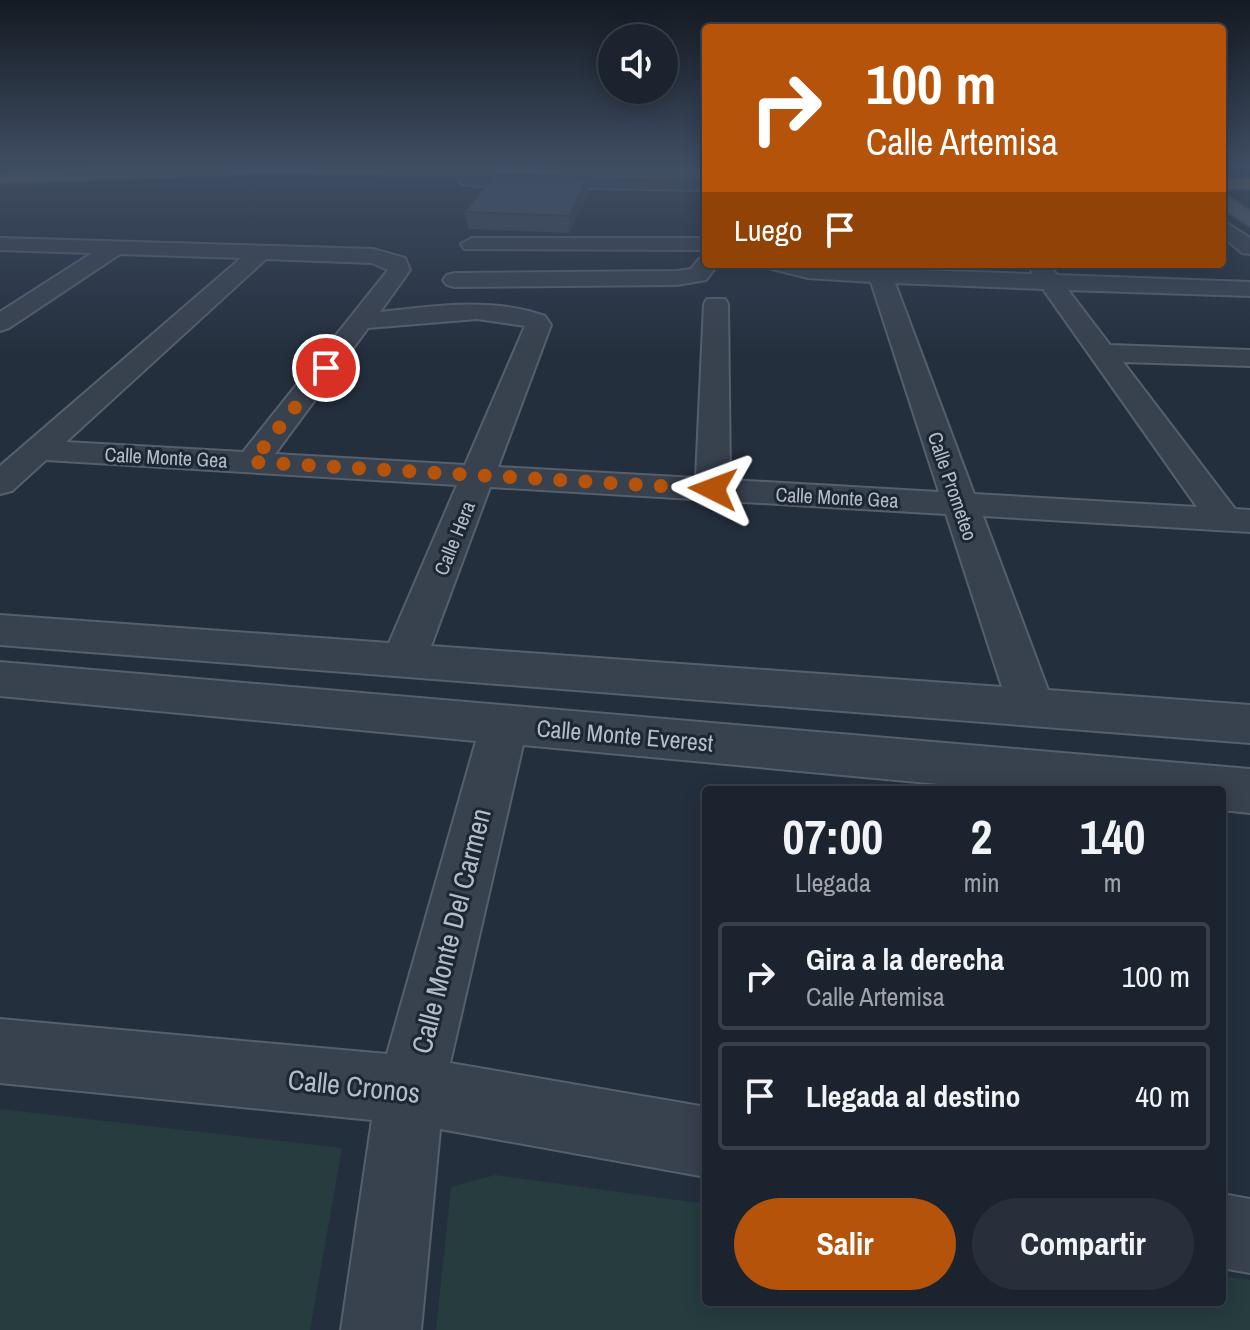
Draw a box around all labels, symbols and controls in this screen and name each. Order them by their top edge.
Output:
map controls [598,24,678,104]
button: sound [598,24,678,104]
text: 100 m [866,46,996,121]
icon: right [734,56,838,160]
text: Calle Artemisa [866,118,1058,166]
icon: arrive [818,208,862,252]
text: Luego [734,210,802,250]
pin [292,334,360,402]
icon: arrive [304,346,348,390]
street label: Calle Prometeo [922,428,984,544]
street label: Calle Monte Gea [104,440,228,474]
position arrow [671,447,755,531]
street label: Calle Monte Gea [775,480,899,514]
street label: Calle Hera [427,497,481,579]
street label: Calle Monte Everest [535,711,715,759]
street label: Calle Monte Del Carmen [402,804,500,1058]
text: 07:00 [783,804,883,869]
text: 2 [971,804,992,869]
text: 140 [1080,804,1145,869]
text: Llegada [795,865,871,900]
text: min [964,865,999,900]
text: m [1104,865,1122,900]
text: Gira a la derecha [806,939,1004,979]
icon: right [738,954,782,998]
text: 100 m [1122,956,1190,996]
text: Calle Artemisa [806,979,945,1014]
street label: Calle Cronos [286,1060,422,1112]
icon: arrive [738,1074,782,1118]
text: Llegada al destino [806,1076,1021,1116]
text: 40 m [1135,1076,1190,1116]
button: Salir [734,1198,956,1290]
button: Compartir [972,1198,1194,1290]

